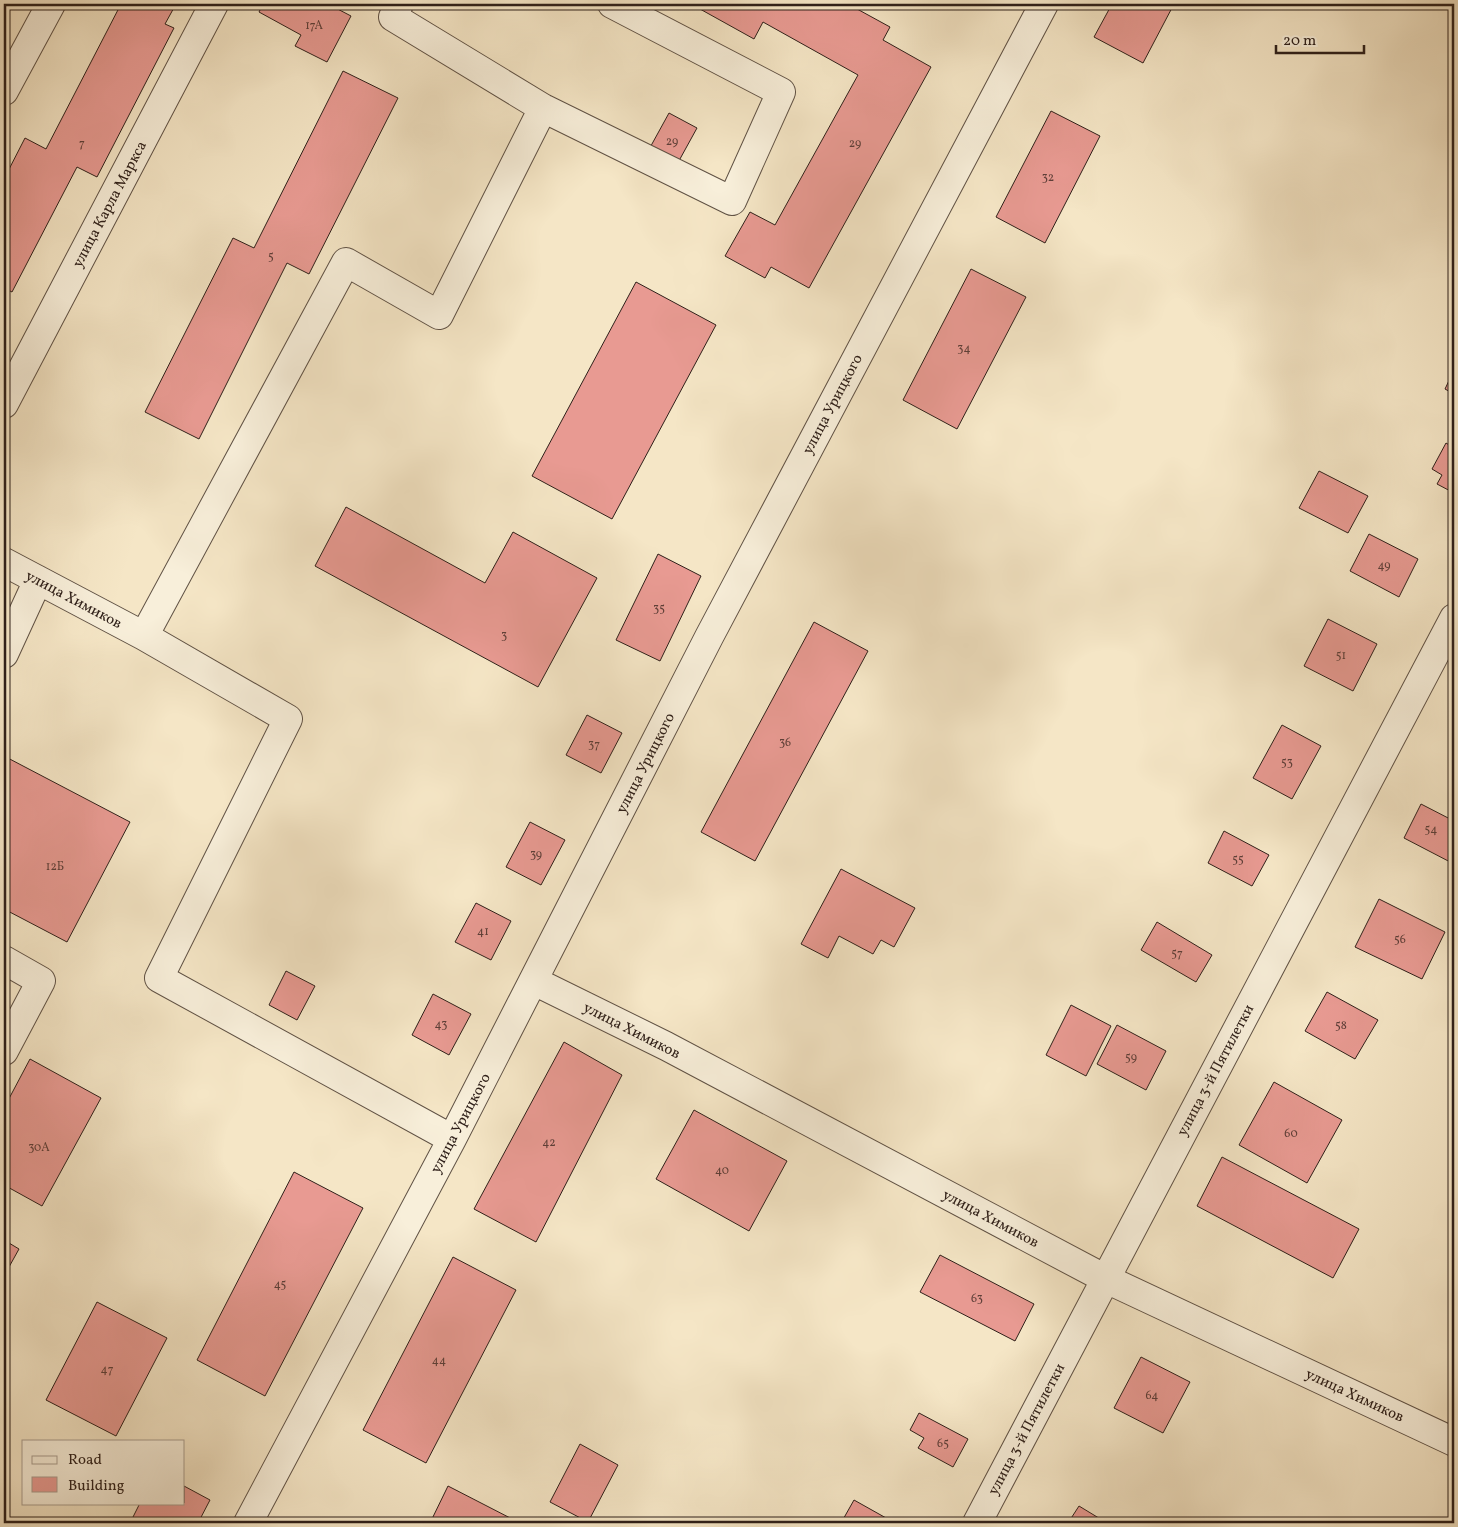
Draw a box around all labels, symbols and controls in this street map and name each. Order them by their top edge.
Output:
house number: 17А [305,18,323,34]
scale bar [1276,22,1363,54]
text: 20 m [1283,31,1316,52]
house number: 29 [666,134,678,150]
house number: 7 [79,136,85,152]
house number: 29 [849,136,861,152]
street label: улица Карла Маркса [68,138,153,272]
house number: 32 [1042,170,1054,186]
house number: 5 [268,249,274,265]
house number: 34 [957,341,971,357]
street label: улица Урицкого [798,351,869,458]
house number: 49 [1377,558,1391,574]
street label: улица Химиков [21,566,125,635]
house number: 35 [653,601,665,617]
house number: 3 [501,628,507,644]
house number: 51 [1336,648,1346,664]
street label: улица Урицкого [612,710,681,818]
house number: 36 [779,735,791,751]
house number: 37 [588,737,600,753]
house number: 53 [1281,755,1293,771]
house number: 54 [1425,822,1437,838]
house number: 39 [530,847,542,863]
house number: 55 [1232,852,1244,868]
house number: 12Б [46,859,64,875]
house number: 41 [477,924,489,940]
house number: 56 [1394,932,1406,948]
house number: 57 [1171,946,1183,962]
street label: улица Химиков [579,998,684,1065]
street label: улица 3-й Пятилетки [1173,1001,1260,1140]
house number: 43 [435,1017,447,1033]
house number: 58 [1335,1018,1347,1034]
house number: 59 [1125,1050,1137,1066]
street label: улица Урицкого [426,1070,497,1177]
house number: 60 [1284,1126,1298,1142]
house number: 42 [542,1135,556,1151]
house number: 30А [28,1140,50,1156]
house number: 40 [715,1163,729,1179]
street label: улица Химиков [938,1185,1042,1254]
house number: 45 [274,1277,287,1293]
house number: 63 [971,1291,983,1307]
house number: 44 [432,1353,446,1369]
street label: улица 3-й Пятилетки [984,1360,1071,1499]
house number: 47 [101,1362,114,1378]
street label: улица Химиков [1302,1364,1407,1428]
house number: 64 [1146,1388,1158,1404]
house number: 65 [937,1436,949,1452]
legend [22,1440,185,1504]
text: Road [68,1450,102,1471]
text: Building [68,1476,125,1497]

